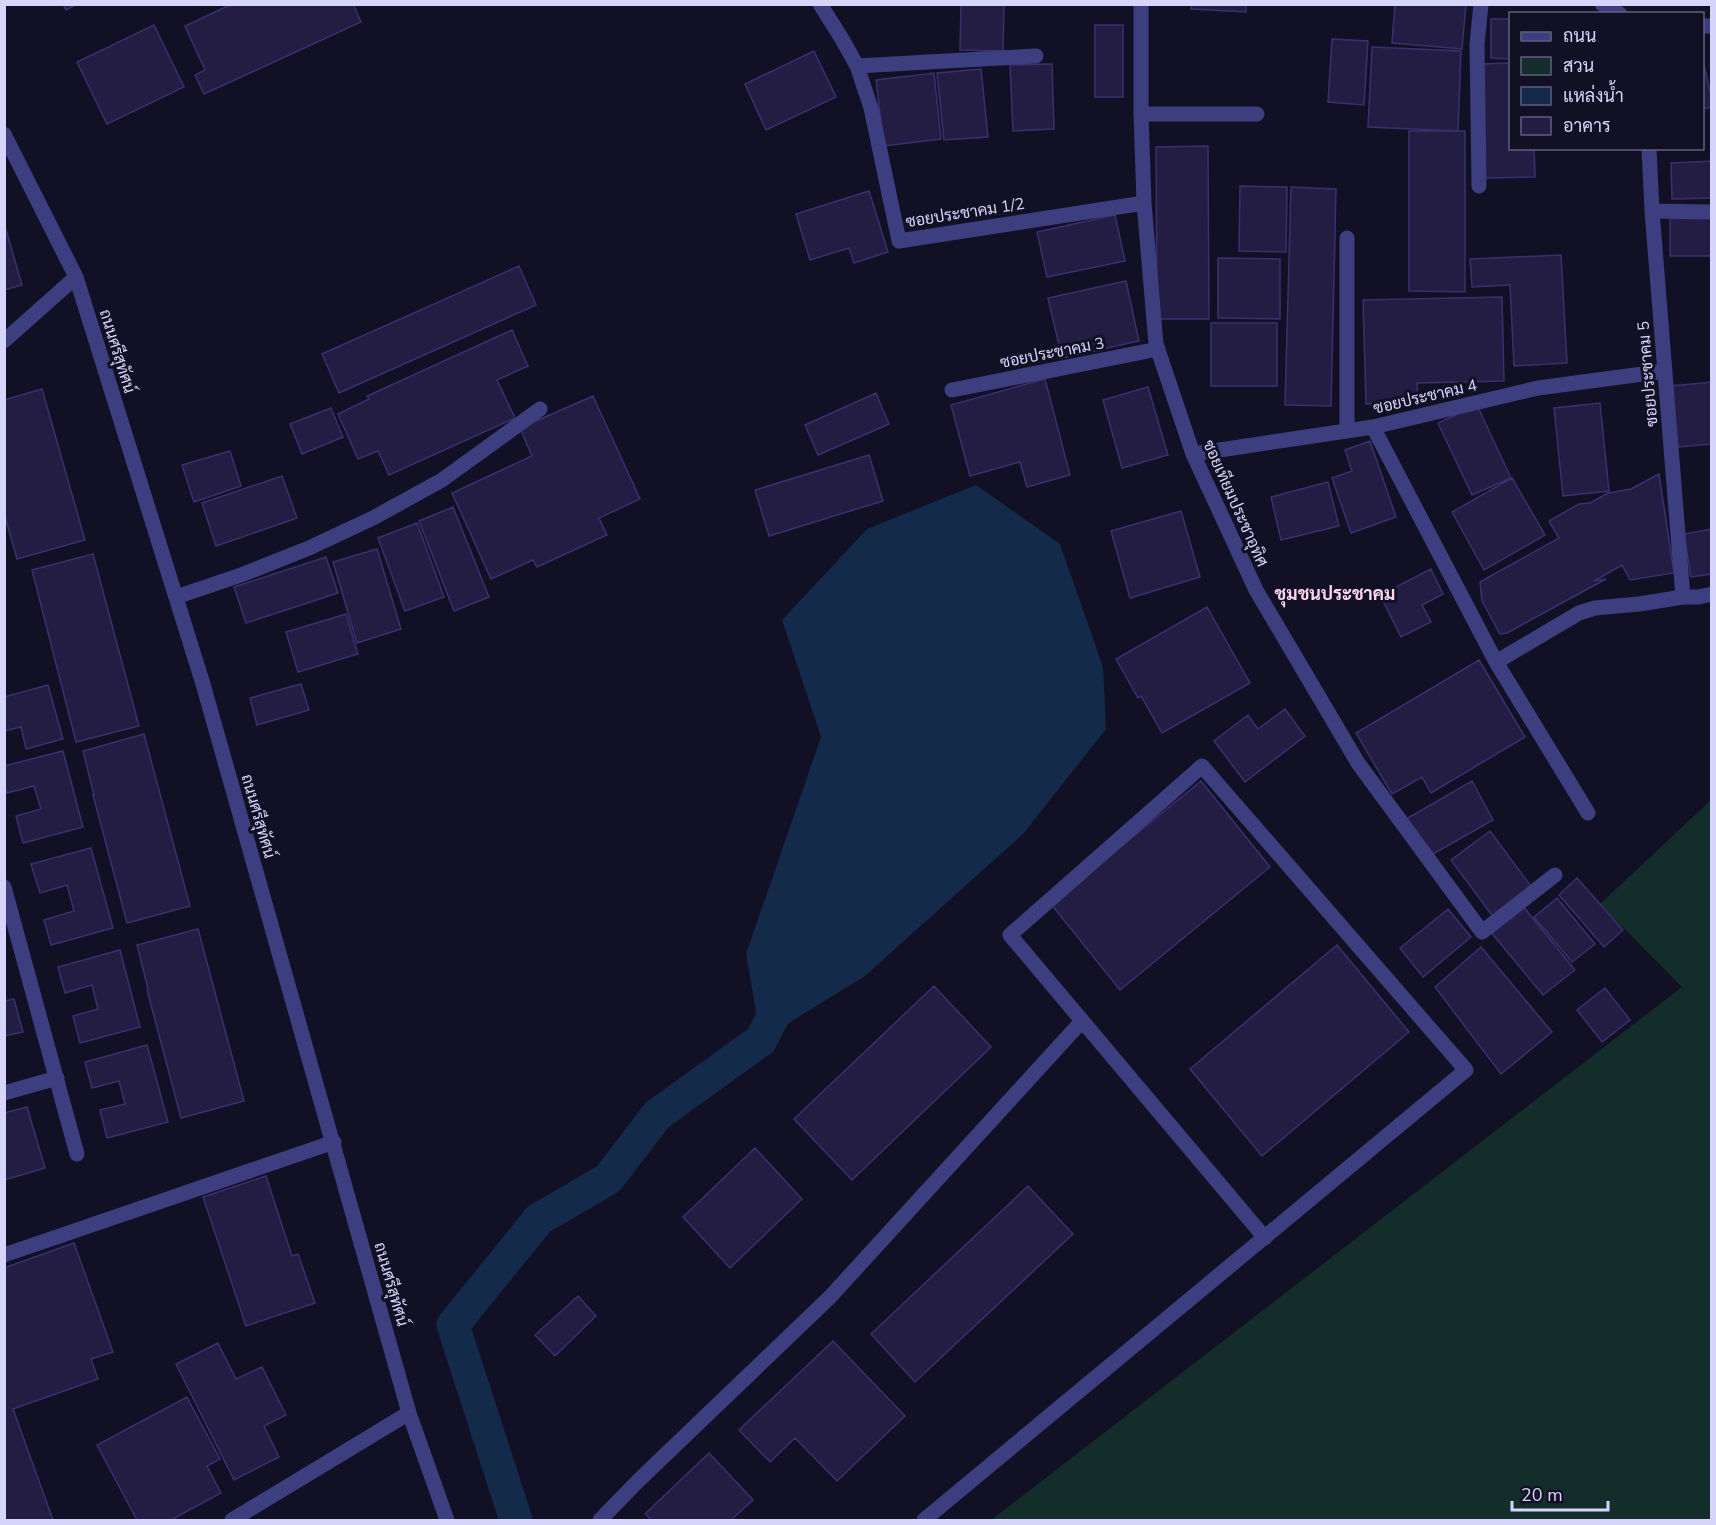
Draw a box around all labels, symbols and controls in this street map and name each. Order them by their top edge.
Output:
legend [1509,12,1704,150]
text: ถนน [1563,24,1596,48]
text: สวน [1563,54,1594,78]
text: แหล่งน้ำ [1563,80,1624,108]
text: อาคาร [1563,114,1611,138]
street label: ซอยประชาคม 1/2 [904,193,1026,233]
street label: ถนนศรีสุทัศน์ [94,306,142,396]
street label: ซอยประชาคม 5 [1632,320,1664,428]
street label: ซอยประชาคม 3 [998,332,1106,374]
street label: ซอยประชาคม 4 [1371,374,1480,420]
street label: ซอยเทียมประชาอุทิศ [1197,436,1274,570]
district label: ชุมชนประชาคม [1275,582,1395,608]
street label: ถนนศรีสุทัศน์ [236,771,282,861]
street label: ถนนศรีสุทัศน์ [369,1239,415,1329]
scale bar [1512,1474,1608,1512]
text: 20 m [1521,1483,1563,1507]

